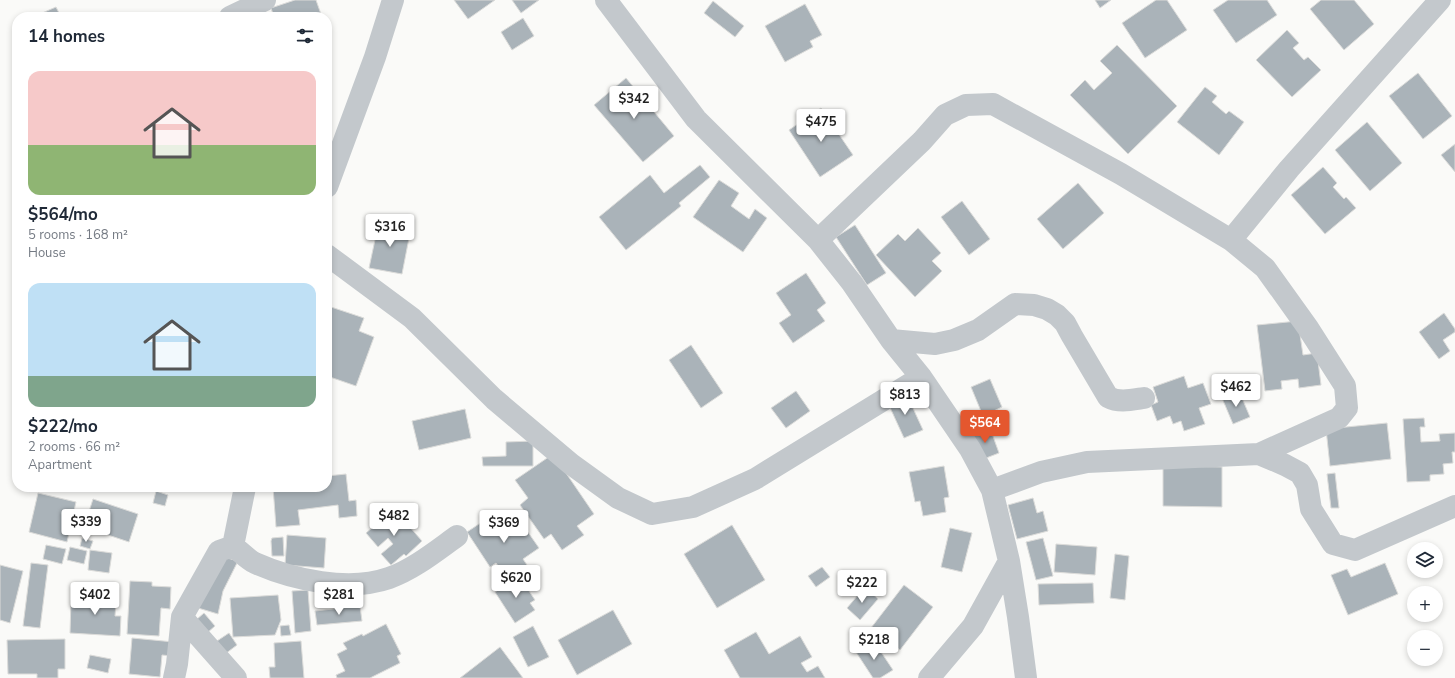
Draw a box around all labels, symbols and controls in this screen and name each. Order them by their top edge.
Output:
text: 14 homes [28,25,105,48]
icon: filters [294,25,316,47]
pin: $342 [610,86,658,120]
text: $342 [618,90,650,108]
icon: home [136,97,208,169]
pin: $475 [797,109,845,143]
text: $475 [805,113,837,131]
text: $564/mo [28,203,98,226]
pin: $316 [366,214,414,248]
text: $316 [374,218,406,236]
text: 5 rooms · 168 m² [28,226,128,244]
text: House [28,244,66,262]
icon: home [136,309,208,381]
pin: $462 [1212,374,1260,408]
text: $462 [1220,378,1252,396]
pin: $813 [881,382,929,416]
text: $813 [889,386,921,404]
pin: $564 [961,410,1009,444]
text: $564 [969,414,1001,432]
text: $222/mo [28,415,98,438]
text: 2 rooms · 66 m² [28,438,120,456]
text: Apartment [28,456,91,474]
pin: $482 [370,503,418,537]
text: $482 [378,507,410,525]
pin: $339 [62,509,110,543]
pin: $369 [480,510,528,544]
text: $339 [70,513,102,531]
text: $369 [488,514,520,532]
map controls [1407,542,1443,666]
button: layers [1407,542,1443,578]
pin: $620 [492,565,540,599]
text: $620 [500,569,532,587]
pin: $222 [838,570,886,604]
text: $222 [846,574,878,592]
pin: $402 [71,582,119,616]
pin: $281 [315,582,363,616]
text: $402 [79,586,111,604]
text: $281 [323,586,355,604]
button: + [1407,586,1443,622]
pin: $218 [850,627,898,661]
button: − [1407,630,1443,666]
text: $218 [858,631,890,649]

